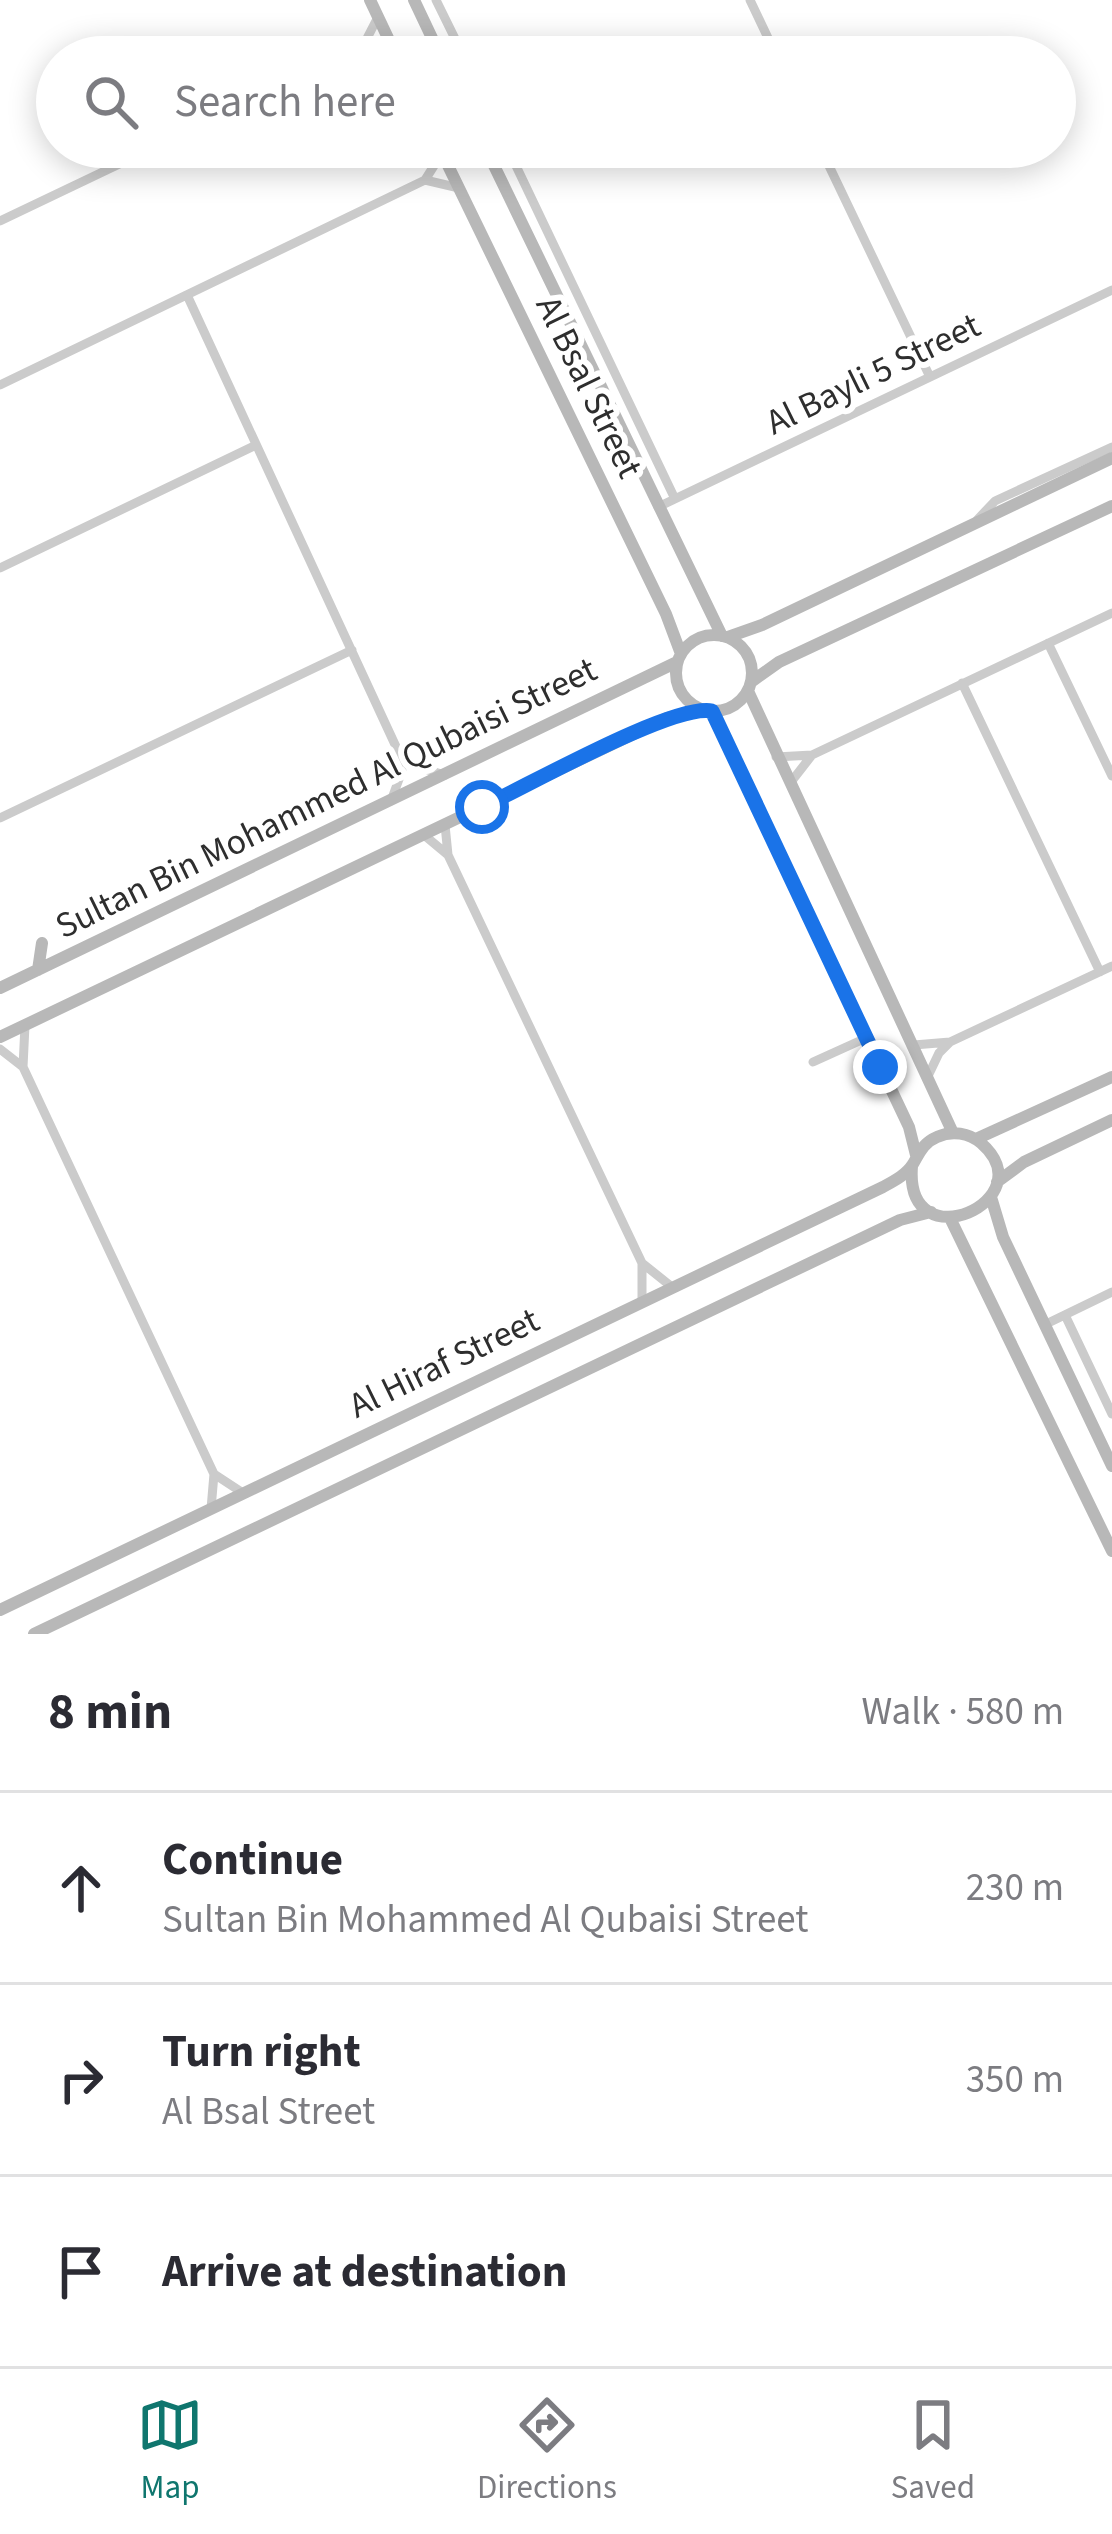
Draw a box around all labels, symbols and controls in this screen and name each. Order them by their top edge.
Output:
search box [36,36,1076,168]
icon: search [78,69,144,135]
text: Search here [174,70,396,134]
street label: Al Bsal Street [523,287,655,487]
street label: Al Bayli 5 Street [757,300,989,448]
street label: Sultan Bin Mohammed Al Qubaisi Street [47,644,605,952]
route start [455,780,509,834]
route end [853,1040,907,1094]
street label: Al Hiraf Street [340,1295,548,1431]
text: 8 min [48,1676,172,1748]
text: Walk · 580 m [861,1684,1064,1740]
text: Continue [162,1828,343,1892]
icon: ahead [48,1855,114,1921]
text: 230 m [966,1860,1064,1916]
text: Sultan Bin Mohammed Al Qubaisi Street [162,1892,808,1948]
text: Turn right [162,2020,361,2084]
icon: right [48,2047,114,2113]
text: 350 m [966,2052,1064,2108]
text: Al Bsal Street [162,2084,375,2140]
icon: arrive [48,2239,114,2305]
text: Arrive at destination [162,2240,567,2304]
tab: Map [137,2392,203,2511]
tab: Directions [477,2392,617,2511]
tab: Saved [891,2392,975,2511]

